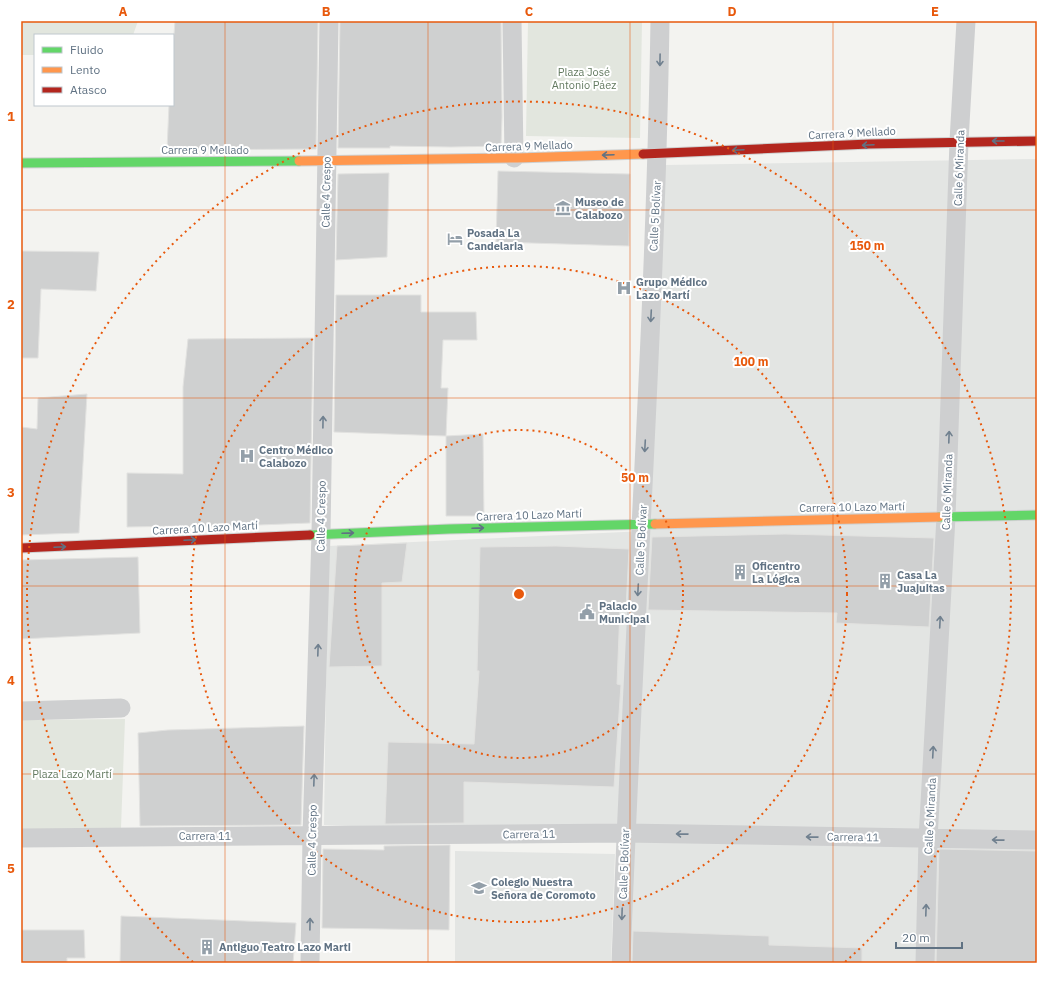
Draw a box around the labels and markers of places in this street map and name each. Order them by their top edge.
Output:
place label: Museo de Calabozo [575,195,624,222]
museum icon: Museo de Calabozo [554,199,572,217]
place label: Posada La Candelaria [467,226,523,253]
hotel icon: Posada La Candelaria [446,230,464,248]
place label: Grupo Médico Lazo Martí [636,275,707,302]
hospital icon: Grupo Médico Lazo Martí [615,279,633,297]
place label: Centro Médico Calabozo [259,443,333,470]
hospital icon: Centro Médico Calabozo [238,447,256,465]
place label: Oficentro La Lógica [752,559,800,586]
building icon: Oficentro La Lógica [731,563,749,581]
place label: Casa La Juajuitas [897,568,945,595]
building icon: Casa La Juajuitas [876,572,894,590]
centre of rings [512,587,526,601]
place label: Palacio Municipal [599,599,650,626]
public building icon: Palacio Municipal [578,603,596,621]
place label: Colegio Nuestra Señora de Coromoto [491,875,596,902]
school or university icon: Colegio Nuestra Señora de Coromoto [470,879,488,897]
building icon: Antiguo Teatro Lazo Marti [198,938,216,956]
place label: Antiguo Teatro Lazo Marti [219,940,351,954]

